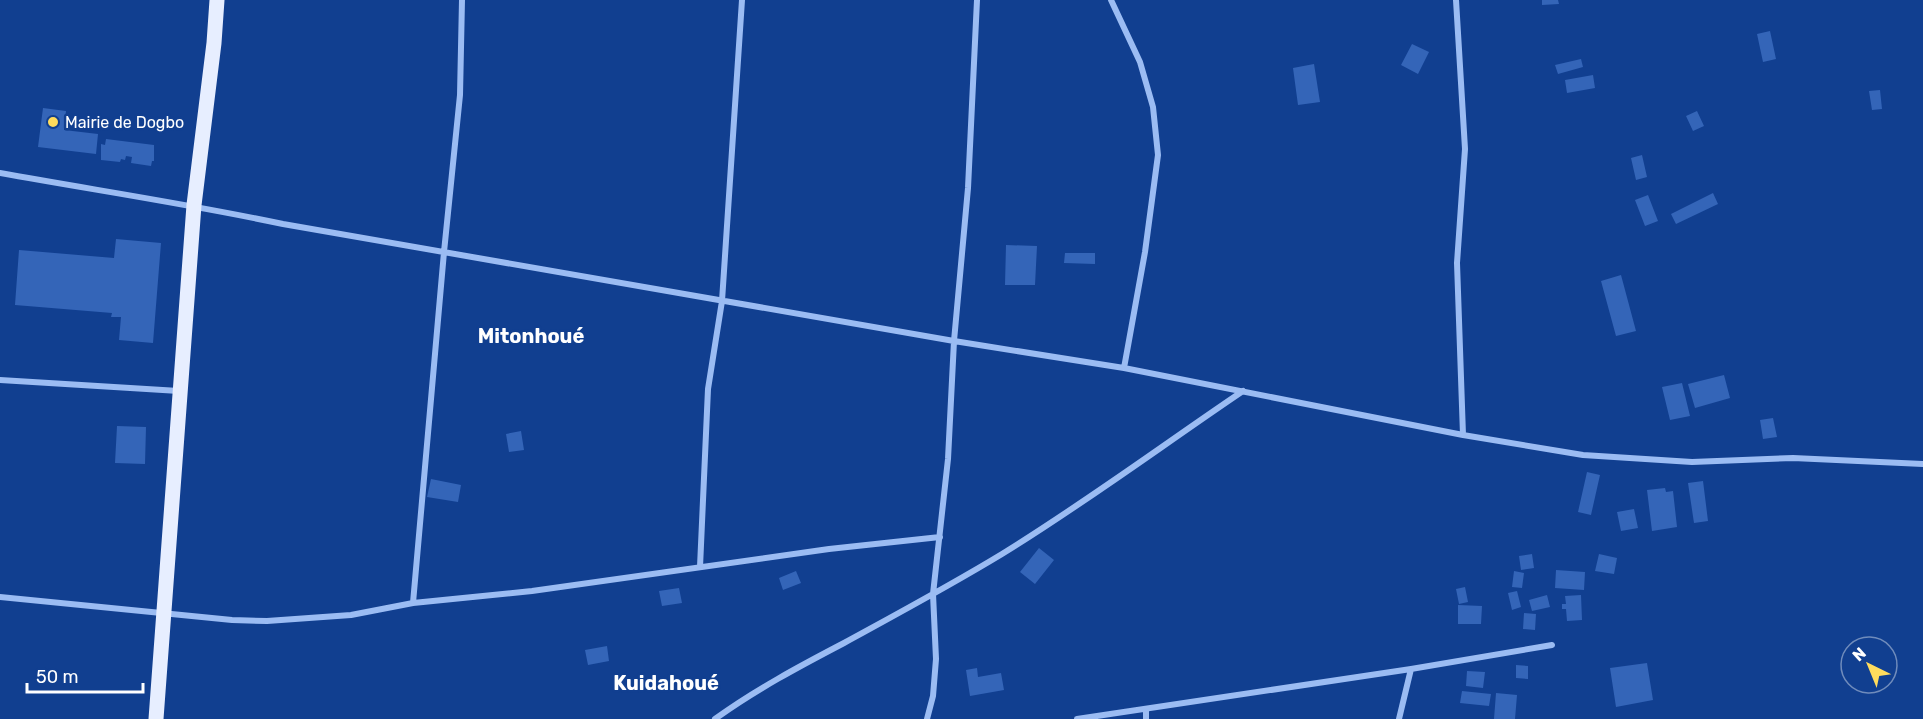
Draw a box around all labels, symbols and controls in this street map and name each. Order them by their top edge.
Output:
place label: Mairie de Dogbo [65,113,184,132]
marker: Mairie de Dogbo [46,115,60,129]
district label: Mitonhoué [478,324,584,348]
north arrow [1839,635,1899,695]
text: N [1848,644,1870,665]
scale bar [27,656,142,694]
text: 50 m [36,666,79,688]
district label: Kuidahoué [613,671,719,695]

